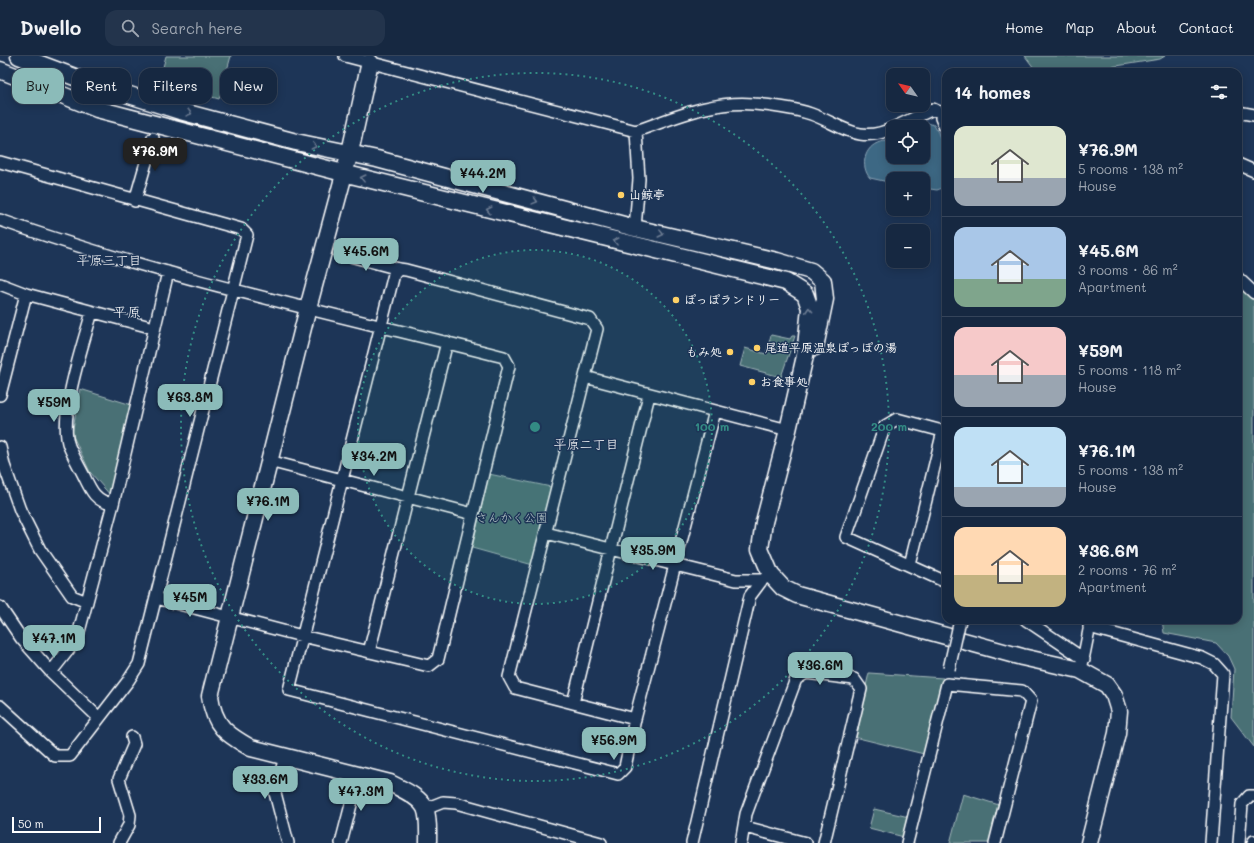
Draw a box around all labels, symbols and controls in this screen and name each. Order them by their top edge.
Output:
search box [105,10,385,46]
text: Dwello [20,15,81,40]
icon: search [119,17,141,39]
text: Search here [151,18,243,38]
text: Home [1005,18,1043,37]
text: Map [1065,18,1094,37]
text: About [1116,18,1157,37]
text: Contact [1179,18,1234,37]
chip: Buy [12,68,64,104]
chip: Rent [72,68,131,104]
chip: Filters [139,68,212,104]
chip: New [220,68,277,104]
north arrow [886,68,930,112]
map controls [886,68,930,268]
text: 14 homes [954,81,1031,103]
icon: filters [1208,81,1230,103]
one-way arrow [185,108,192,117]
button: locate [886,120,930,164]
pin: ¥76.9M [122,138,188,172]
text: ¥76.9M [1078,138,1138,160]
one-way arrow [311,141,318,149]
text: ¥76.9M [132,142,178,159]
icon: home [986,142,1034,190]
pin: ¥44.2M [450,160,516,194]
text: 5 rooms · 138 m² [1078,160,1183,177]
text: ¥44.2M [460,164,506,181]
button: + [886,172,930,216]
one-way arrow [360,175,366,183]
text: House [1078,177,1116,194]
place label: 山鯨亭 [629,186,665,202]
marker: 山鯨亭 [616,190,626,200]
one-way arrow [532,196,539,205]
one-way arrow [486,206,493,215]
button: − [886,224,930,268]
one-way arrow [658,230,664,238]
one-way arrow [612,237,619,246]
pin: ¥45.6M [333,238,399,272]
text: ¥45.6M [1078,239,1139,261]
text: ¥45.6M [343,242,389,259]
icon: home [986,243,1034,291]
district label: 平原三丁目 [76,251,142,268]
text: 3 rooms · 86 m² [1078,261,1178,278]
text: Apartment [1078,278,1147,295]
place label: ぽっぽランドリー [684,291,780,307]
marker: ぽっぽランドリー [671,295,681,305]
district label: 平原 [113,302,141,321]
one-way arrow [804,307,813,313]
place label: 尾道平原温泉ぽっぽの湯 [765,339,897,355]
text: ¥59M [1078,339,1123,361]
place label: もみ処 [686,343,722,359]
marker: 尾道平原温泉ぽっぽの湯 [752,343,762,353]
icon: home [986,343,1034,391]
marker: もみ処 [725,347,735,357]
text: 5 rooms · 118 m² [1078,361,1181,378]
place label: お食事処 [760,373,808,389]
marker: お食事処 [747,377,757,387]
text: House [1078,378,1116,395]
pin: ¥63.8M [157,384,223,418]
text: ¥63.8M [167,388,213,405]
pin: ¥59M [30,389,78,423]
text: ¥59M [37,393,71,410]
text: 100 m [695,418,729,434]
text: 200 m [871,418,907,434]
centre of rings [528,420,542,434]
district label: 平原二丁目 [553,435,619,452]
text: ¥76.1M [1078,439,1135,461]
pin: ¥34.2M [341,443,407,477]
icon: home [986,443,1034,491]
text: ¥34.2M [351,447,397,464]
text: 5 rooms · 138 m² [1078,461,1183,478]
text: House [1078,478,1116,495]
pin: ¥76.1M [235,488,301,522]
text: ¥76.1M [246,492,290,509]
park label: さんかく公園 [476,509,548,525]
pin: ¥35.9M [620,537,686,571]
text: ¥36.6M [1078,539,1139,561]
text: ¥35.9M [630,541,676,558]
icon: home [986,543,1034,591]
text: 2 rooms · 76 m² [1078,561,1177,578]
text: Apartment [1078,578,1147,595]
pin: ¥45M [166,584,214,618]
text: ¥45M [173,588,207,605]
pin: ¥47.1M [21,625,87,659]
text: ¥47.1M [32,629,76,646]
pin: ¥36.6M [787,652,853,686]
text: ¥36.6M [797,656,843,673]
pin: ¥56.9M [581,727,647,761]
text: ¥56.9M [591,731,637,748]
pin: ¥33.6M [232,766,298,800]
text: ¥33.6M [242,770,288,787]
pin: ¥47.3M [328,778,394,812]
text: ¥47.3M [338,782,384,799]
scale bar [12,815,101,834]
text: 50 m [18,816,44,831]

